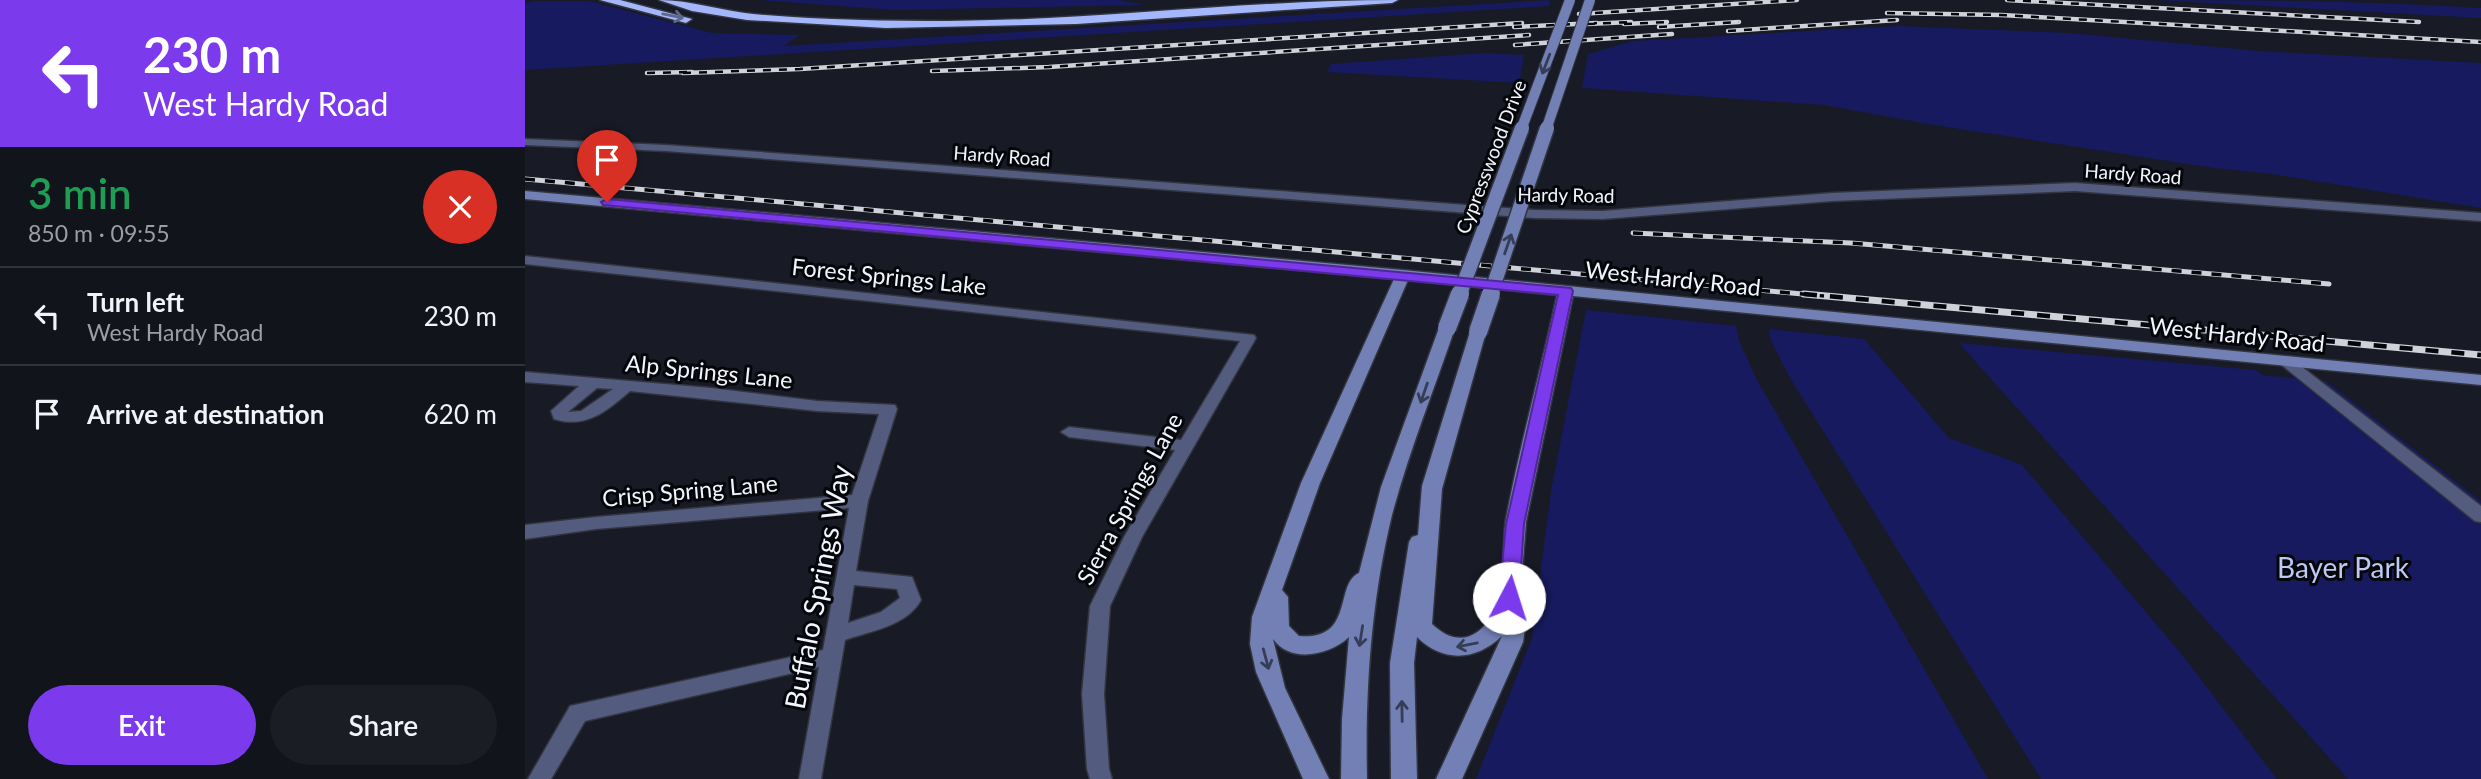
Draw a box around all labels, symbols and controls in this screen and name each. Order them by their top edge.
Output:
one-way arrow [661,10,684,23]
text: 230 m [143,25,281,83]
icon: left [28,28,119,119]
one-way arrow [1539,52,1552,74]
street label: Cypresswood Drive [1451,77,1530,237]
text: West Hardy Road [143,84,388,123]
pin [577,130,637,202]
icon: arrive [588,141,626,179]
street label: Hardy Road [953,141,1051,170]
street label: Hardy Road [2084,159,2182,188]
text: 3 min [28,168,132,218]
button: close [423,170,497,244]
street label: Hardy Road [1517,182,1615,207]
text: 850 m · 09:55 [28,219,170,247]
one-way arrow [1502,233,1515,255]
street label: Forest Springs Lake [791,252,988,300]
street label: West Hardy Road [1584,255,1762,301]
text: Turn left [87,286,184,318]
icon: left [28,297,66,335]
text: 230 m [424,300,497,332]
street label: West Hardy Road [2148,311,2326,357]
text: West Hardy Road [87,318,263,346]
street label: Alp Springs Lane [624,348,794,394]
one-way arrow [1417,381,1430,403]
icon: arrive [28,395,66,433]
text: Arrive at destination [87,398,324,430]
text: 620 m [424,398,497,430]
street label: Sierra Springs Lane [1070,408,1188,589]
street label: Buffalo Springs Way [777,462,857,712]
street label: Crisp Spring Lane [601,468,779,512]
park label: Bayer Park [2277,550,2410,584]
position arrow [1472,561,1546,635]
one-way arrow [1354,624,1367,647]
one-way arrow [1456,640,1478,653]
one-way arrow [1260,647,1273,669]
button: Exit [28,685,256,765]
button: Share [270,685,497,765]
one-way arrow [1395,700,1409,723]

